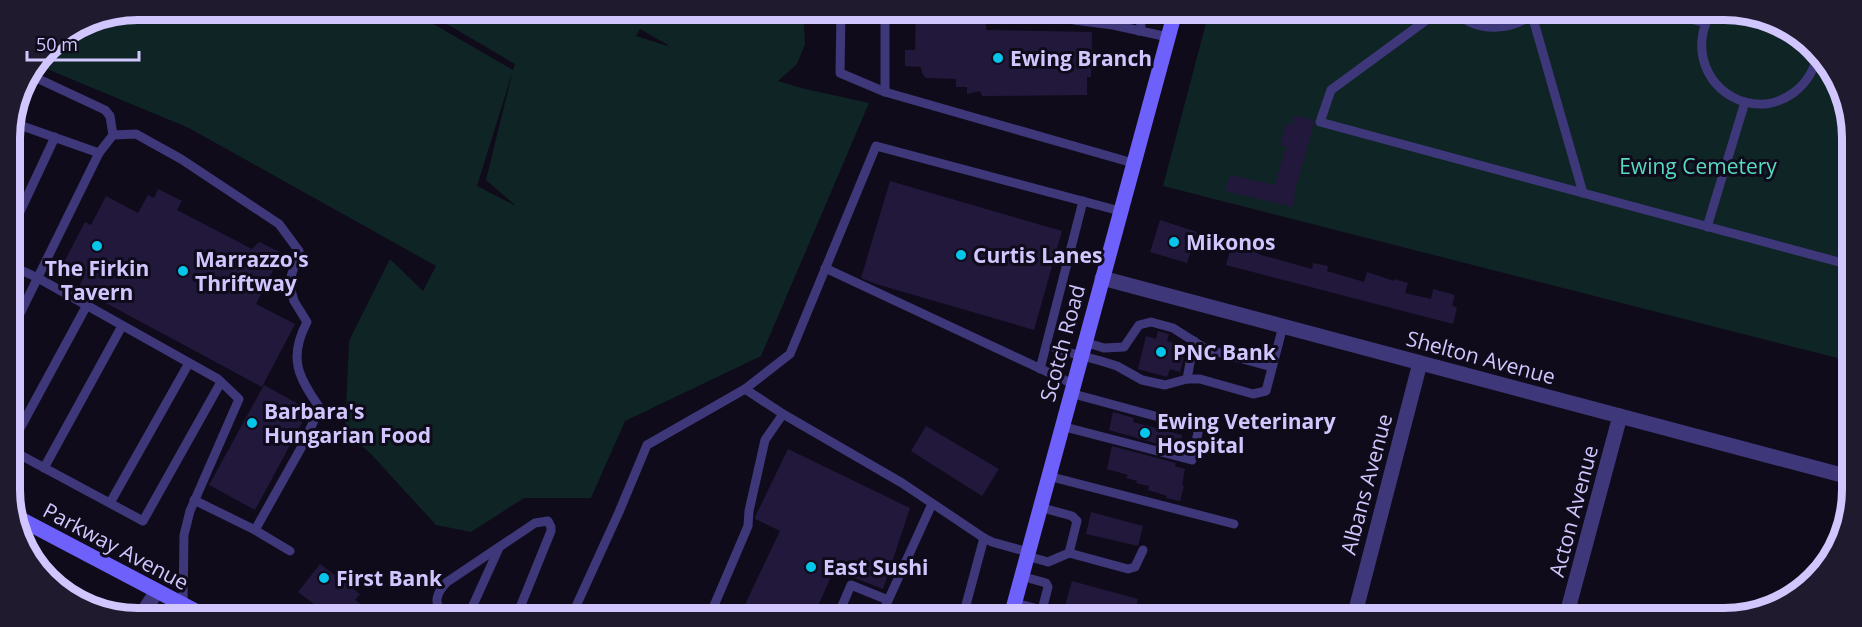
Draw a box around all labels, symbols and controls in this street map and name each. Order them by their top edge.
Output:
scale bar [27,24,140,62]
text: 50 m [36,32,78,56]
place label: Ewing Branch [1010,44,1152,72]
marker: Ewing Branch [991,51,1005,65]
park label: Ewing Cemetery [1619,152,1777,180]
place label: Mikonos [1186,228,1275,256]
marker: Mikonos [1167,235,1181,249]
marker: The Firkin Tavern [90,239,104,253]
place label: Curtis Lanes [973,241,1102,269]
place label: Marrazzo's Thriftway [195,245,309,297]
marker: Curtis Lanes [954,248,968,262]
place label: The Firkin Tavern [45,254,149,306]
marker: Marrazzo's Thriftway [176,264,190,278]
street label: Scotch Road [1033,281,1091,405]
street label: Shelton Avenue [1403,324,1559,390]
place label: PNC Bank [1173,338,1277,366]
marker: PNC Bank [1154,345,1168,359]
place label: Barbara's Hungarian Food [264,397,431,449]
place label: Ewing Veterinary Hospital [1157,407,1336,459]
street label: Albans Avenue [1334,411,1398,557]
marker: Barbara's Hungarian Food [245,416,259,430]
marker: Ewing Veterinary Hospital [1138,426,1152,440]
street label: Acton Avenue [1542,442,1604,580]
street label: Parkway Avenue [38,496,194,596]
place label: East Sushi [823,553,928,581]
marker: East Sushi [804,560,818,574]
place label: First Bank [336,564,443,592]
marker: First Bank [317,571,331,585]

